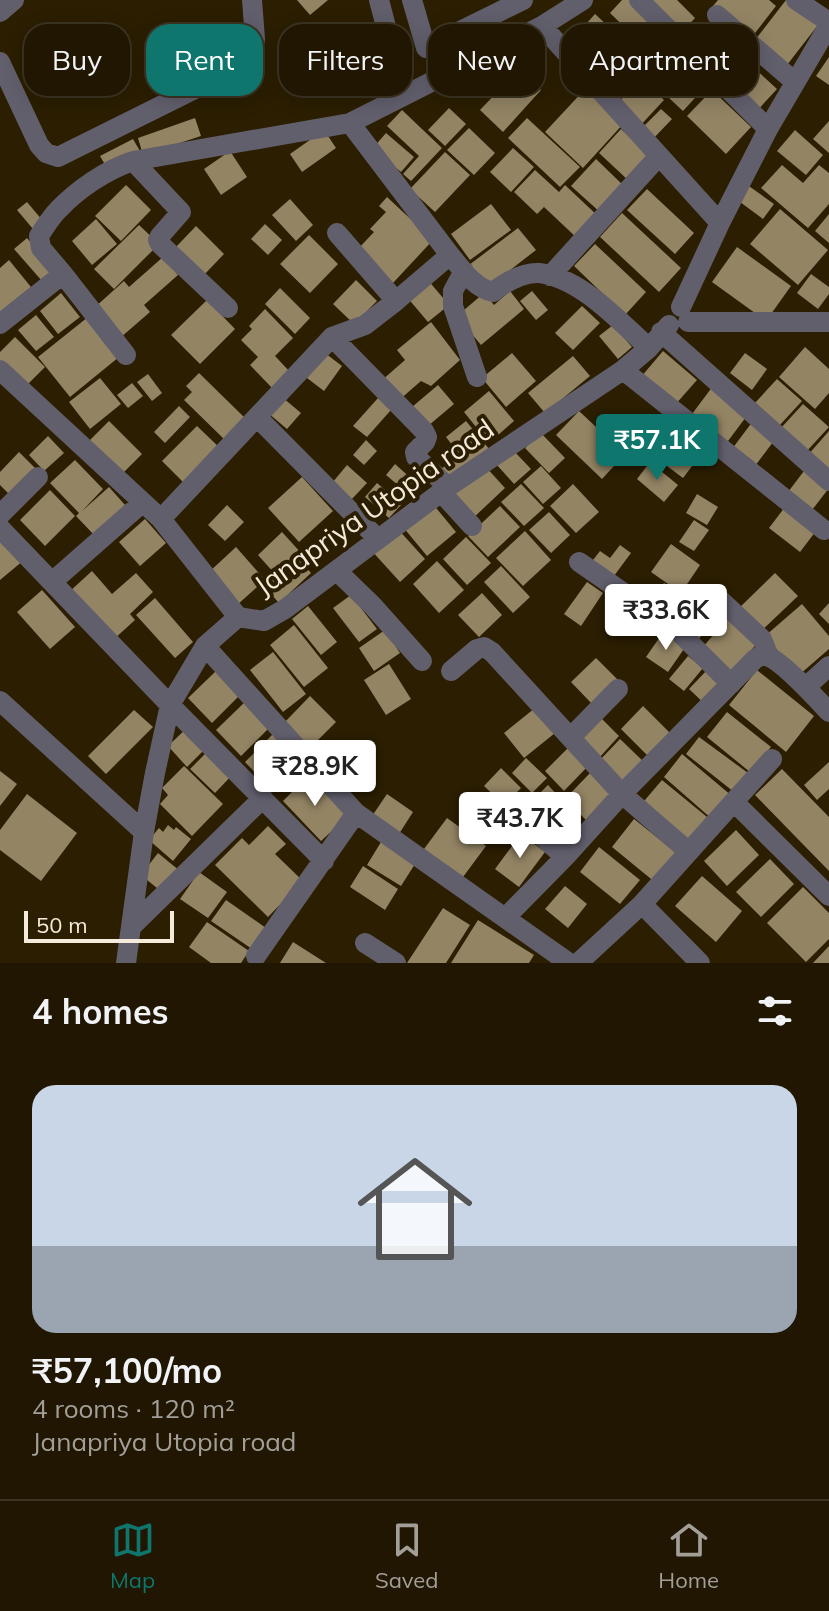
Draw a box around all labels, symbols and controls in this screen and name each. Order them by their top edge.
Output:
chip: Buy [24,24,130,96]
chip: Rent [146,24,263,96]
chip: Filters [279,24,412,96]
chip: New [428,24,545,96]
chip: Apartment [561,24,758,96]
street label: Janapriya Utopia road [247,411,500,603]
pin: ₹57.1K [592,414,722,482]
text: ₹57.1K [614,423,700,456]
pin: ₹33.6K [601,584,731,652]
text: ₹33.6K [623,593,709,626]
pin: ₹28.9K [250,740,380,808]
text: ₹28.9K [272,749,358,782]
pin: ₹43.7K [455,792,585,860]
text: ₹43.7K [477,801,563,834]
scale bar [24,907,174,943]
text: 50 m [36,911,87,939]
icon: filters [753,989,797,1033]
text: 4 homes [32,990,169,1033]
icon: home [343,1137,487,1281]
text: ₹57,100/mo [32,1349,222,1392]
text: 4 rooms · 120 m² [32,1392,235,1425]
text: Janapriya Utopia road [32,1425,296,1458]
tab: Map [110,1518,155,1594]
tab: Saved [375,1518,439,1594]
tab: Home [658,1518,719,1594]

